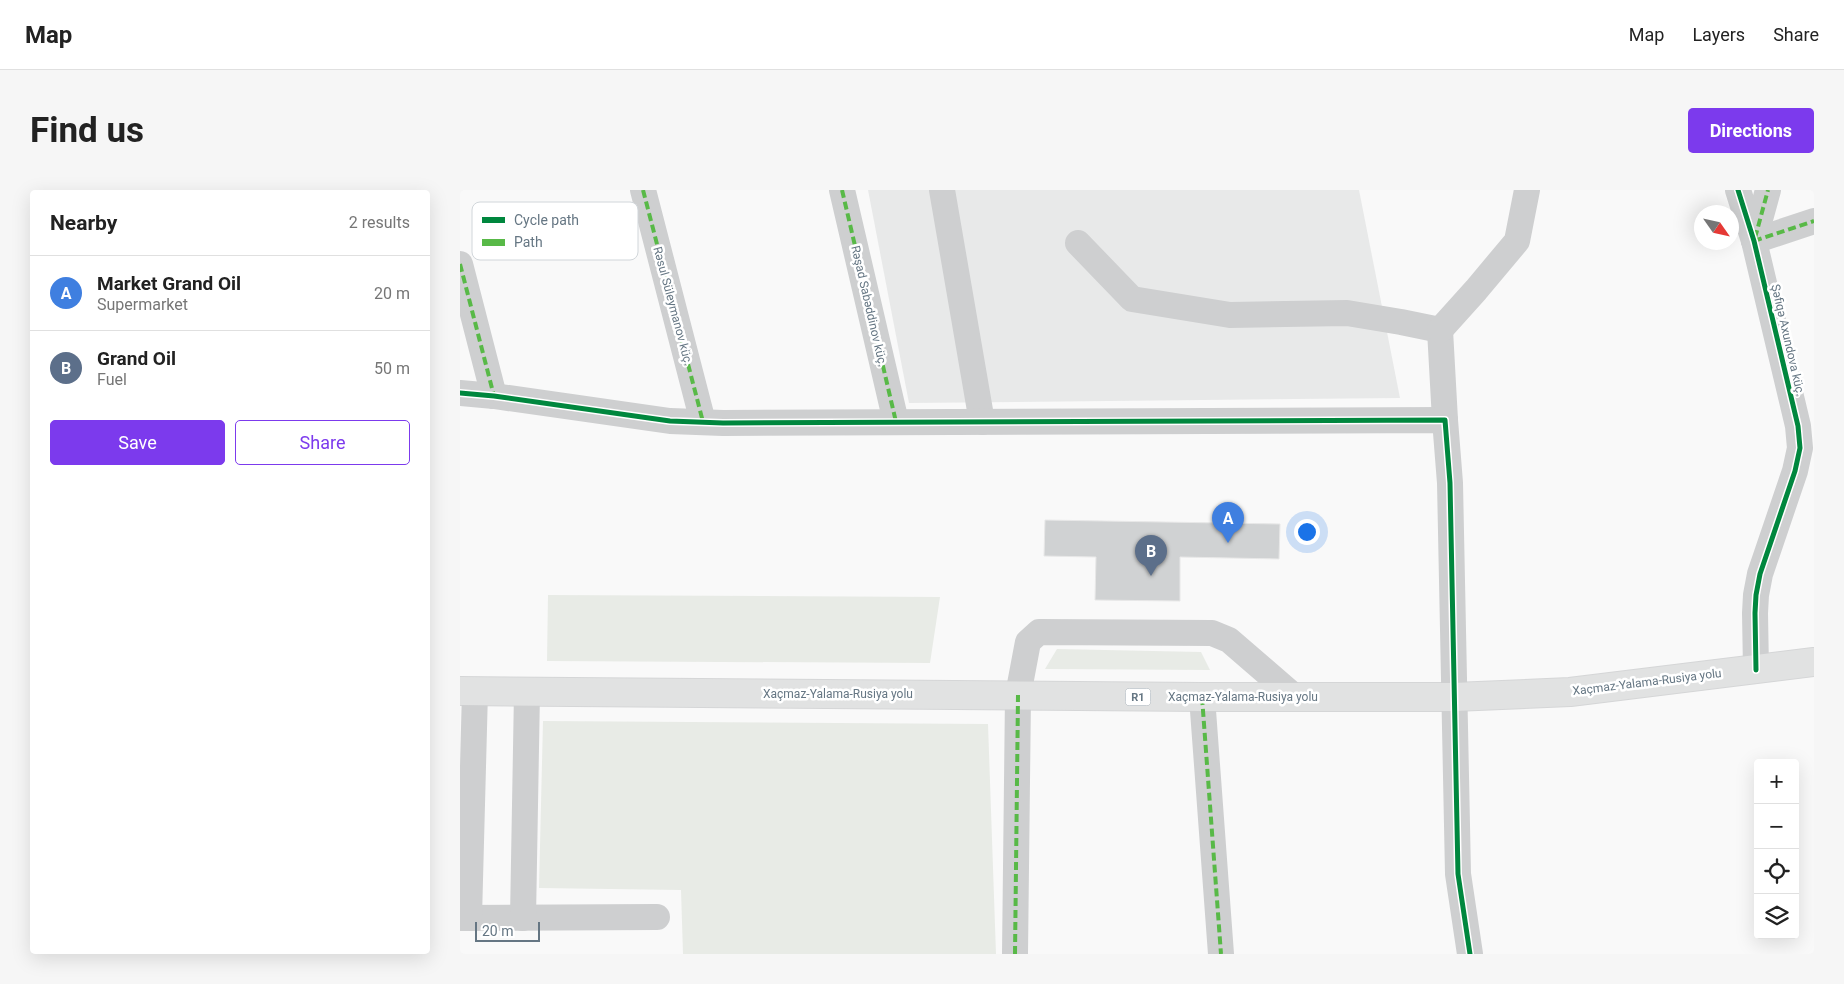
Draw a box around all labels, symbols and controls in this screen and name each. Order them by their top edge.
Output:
text: Map [25,21,72,49]
text: Map [1629,24,1664,45]
text: Layers [1692,24,1745,45]
text: Share [1773,24,1819,45]
button: Directions [1688,108,1814,153]
text: Find us [30,110,144,151]
legend [472,202,638,260]
north arrow [1694,205,1739,250]
text: Nearby [50,211,117,235]
text: Cycle path [514,212,579,228]
text: 2 results [349,213,410,232]
text: Path [514,234,543,250]
street label: Rəşad Sabəddinov küç. [848,244,890,368]
street label: Rəsul Süleymanov küç. [650,245,696,367]
text: Market Grand Oil [97,272,241,295]
street label: Şəfiqə Axundova küç. [1768,283,1808,397]
text: A [61,284,71,303]
text: 20 m [374,284,410,303]
text: Supermarket [97,295,188,314]
text: Grand Oil [97,347,176,370]
text: B [61,359,71,378]
text: 50 m [374,359,410,378]
text: Fuel [97,370,127,389]
button: Save [50,420,225,465]
button: Share [235,420,410,465]
pin: A [1212,502,1244,543]
your location [1294,519,1320,545]
pin: B [1135,535,1167,576]
street label: Xaçmaz-Yalama-Rusiya yolu [1572,666,1722,698]
street label: Xaçmaz-Yalama-Rusiya yolu [763,687,913,701]
road number: R1 [1126,688,1150,706]
street label: Xaçmaz-Yalama-Rusiya yolu [1168,690,1318,704]
map controls [1754,759,1799,939]
button: + [1754,759,1799,804]
button: − [1754,804,1799,849]
button: locate [1754,849,1799,894]
button: layers [1754,894,1799,939]
scale bar [475,919,540,942]
text: 20 m [482,923,514,939]

